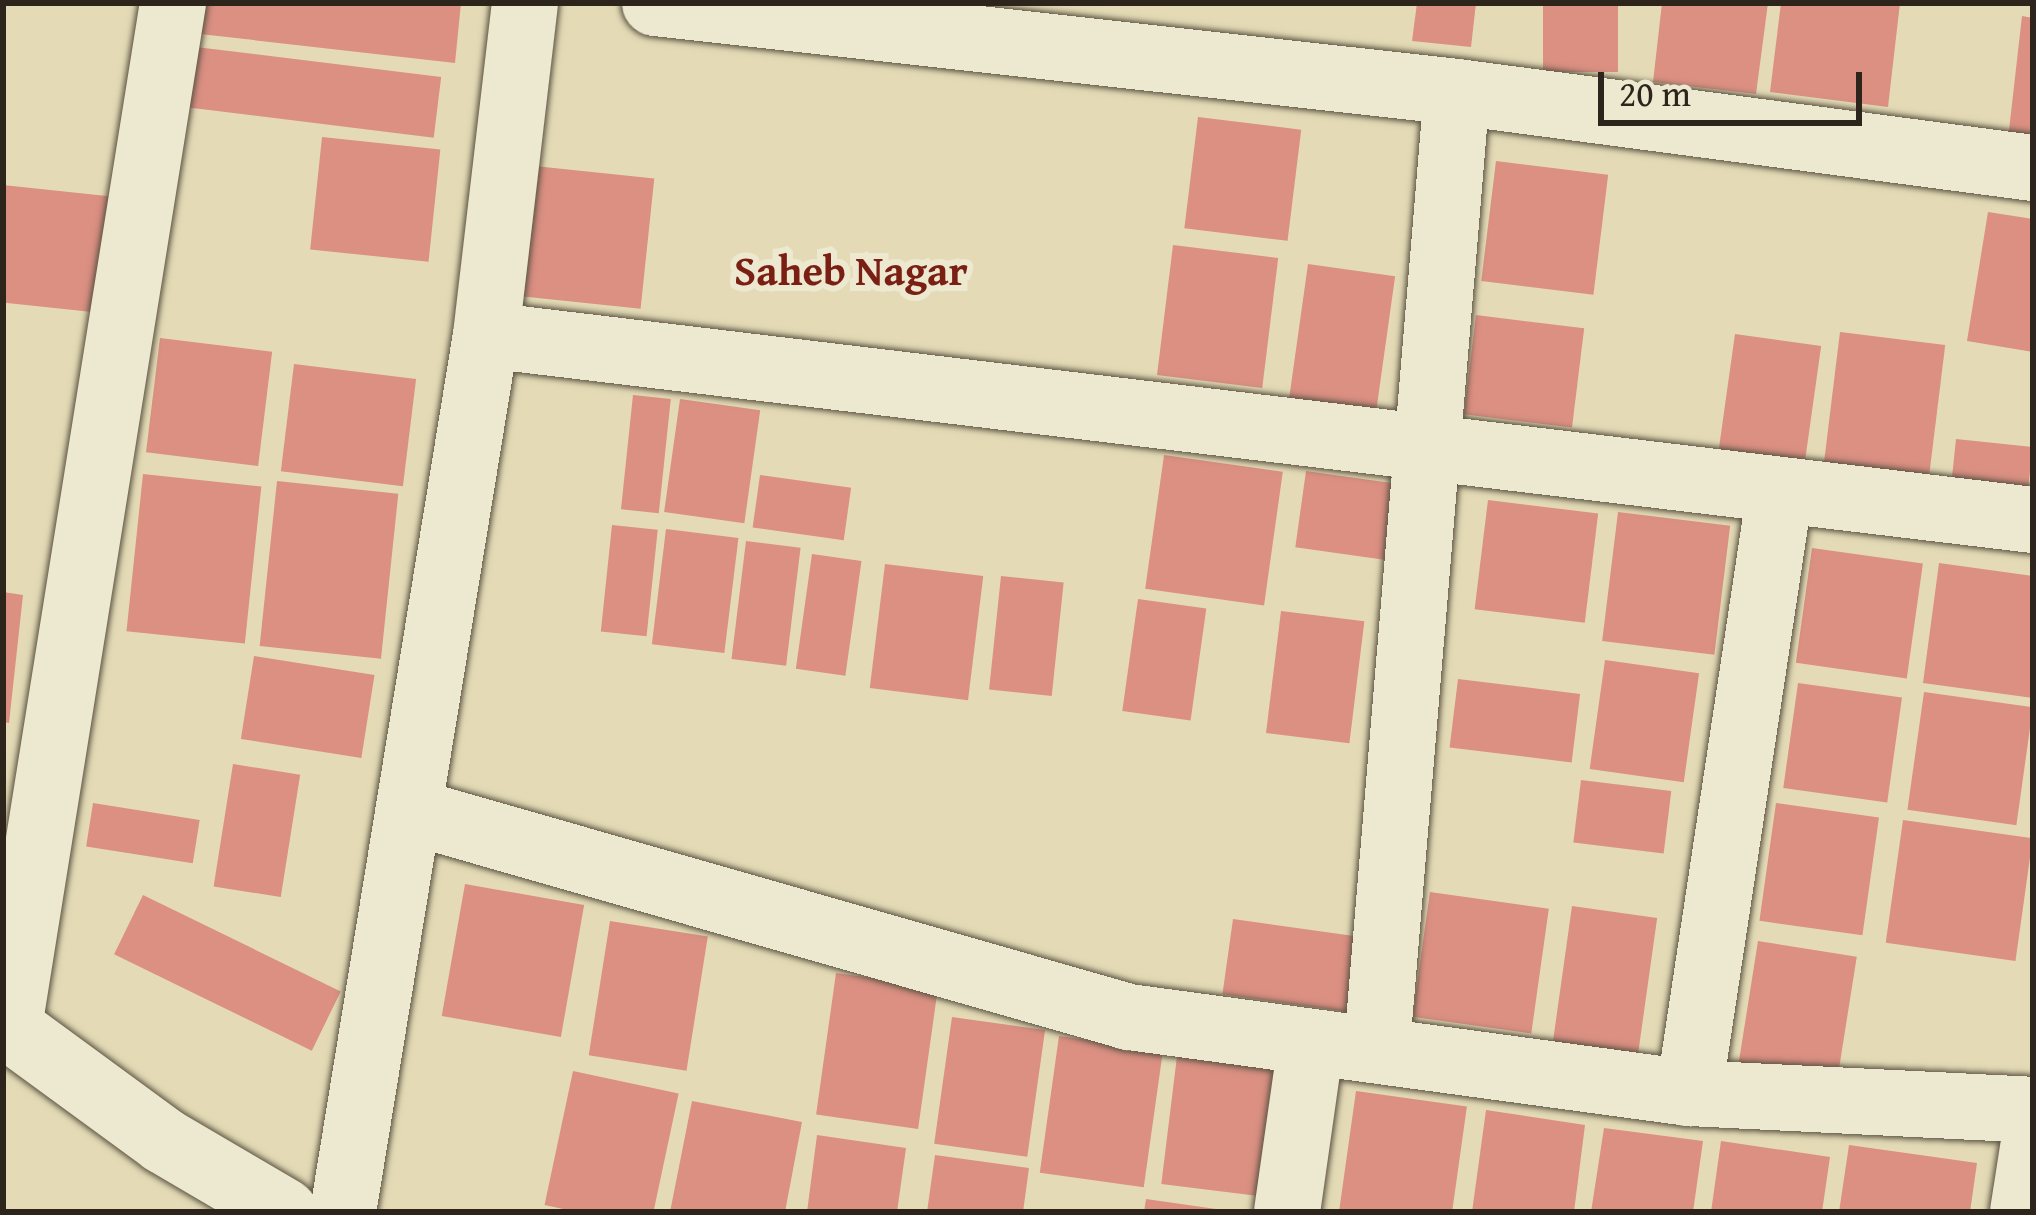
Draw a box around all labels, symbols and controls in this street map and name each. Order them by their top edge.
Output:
scale bar [1604,48,1868,122]
text: 20 m [1619,66,1691,119]
district label: Saheb Nagar [734,245,968,295]

